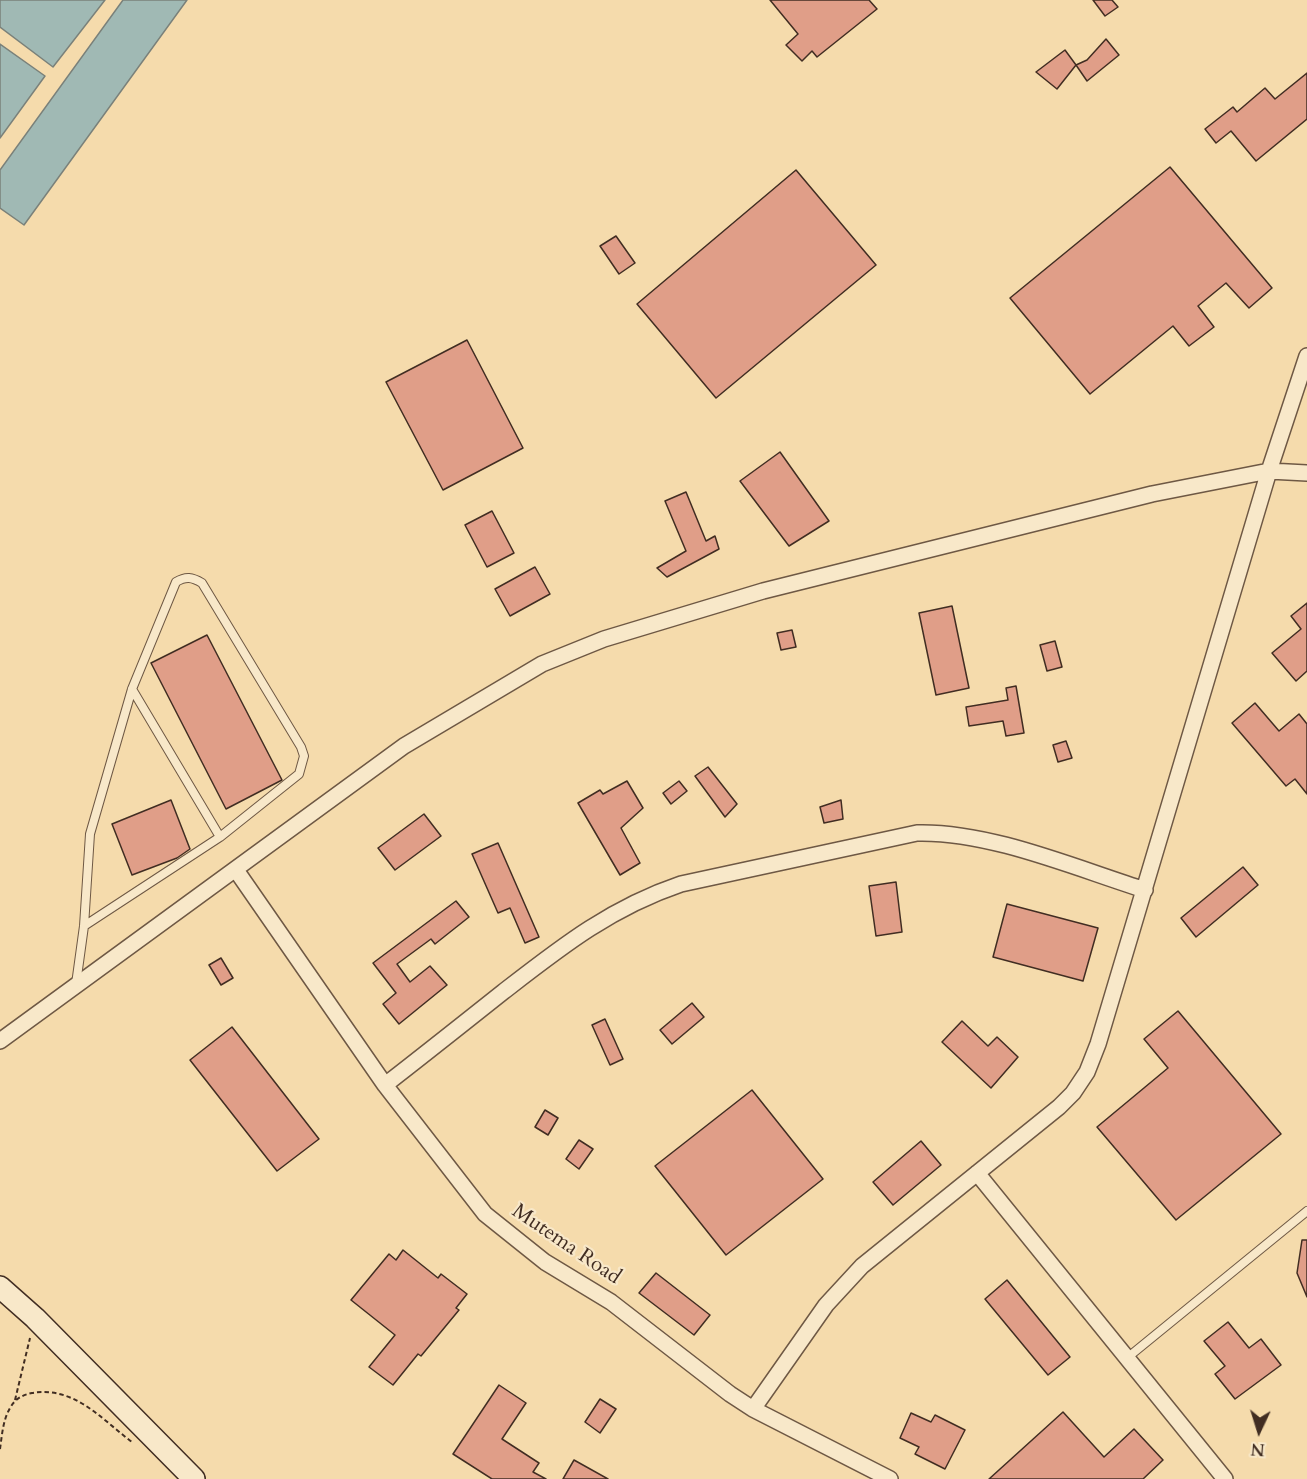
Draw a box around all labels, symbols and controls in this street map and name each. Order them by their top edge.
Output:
street label: Mutema Road [507,1199,625,1291]
north arrow [1229,1401,1289,1461]
text: N [1250,1437,1265,1460]

